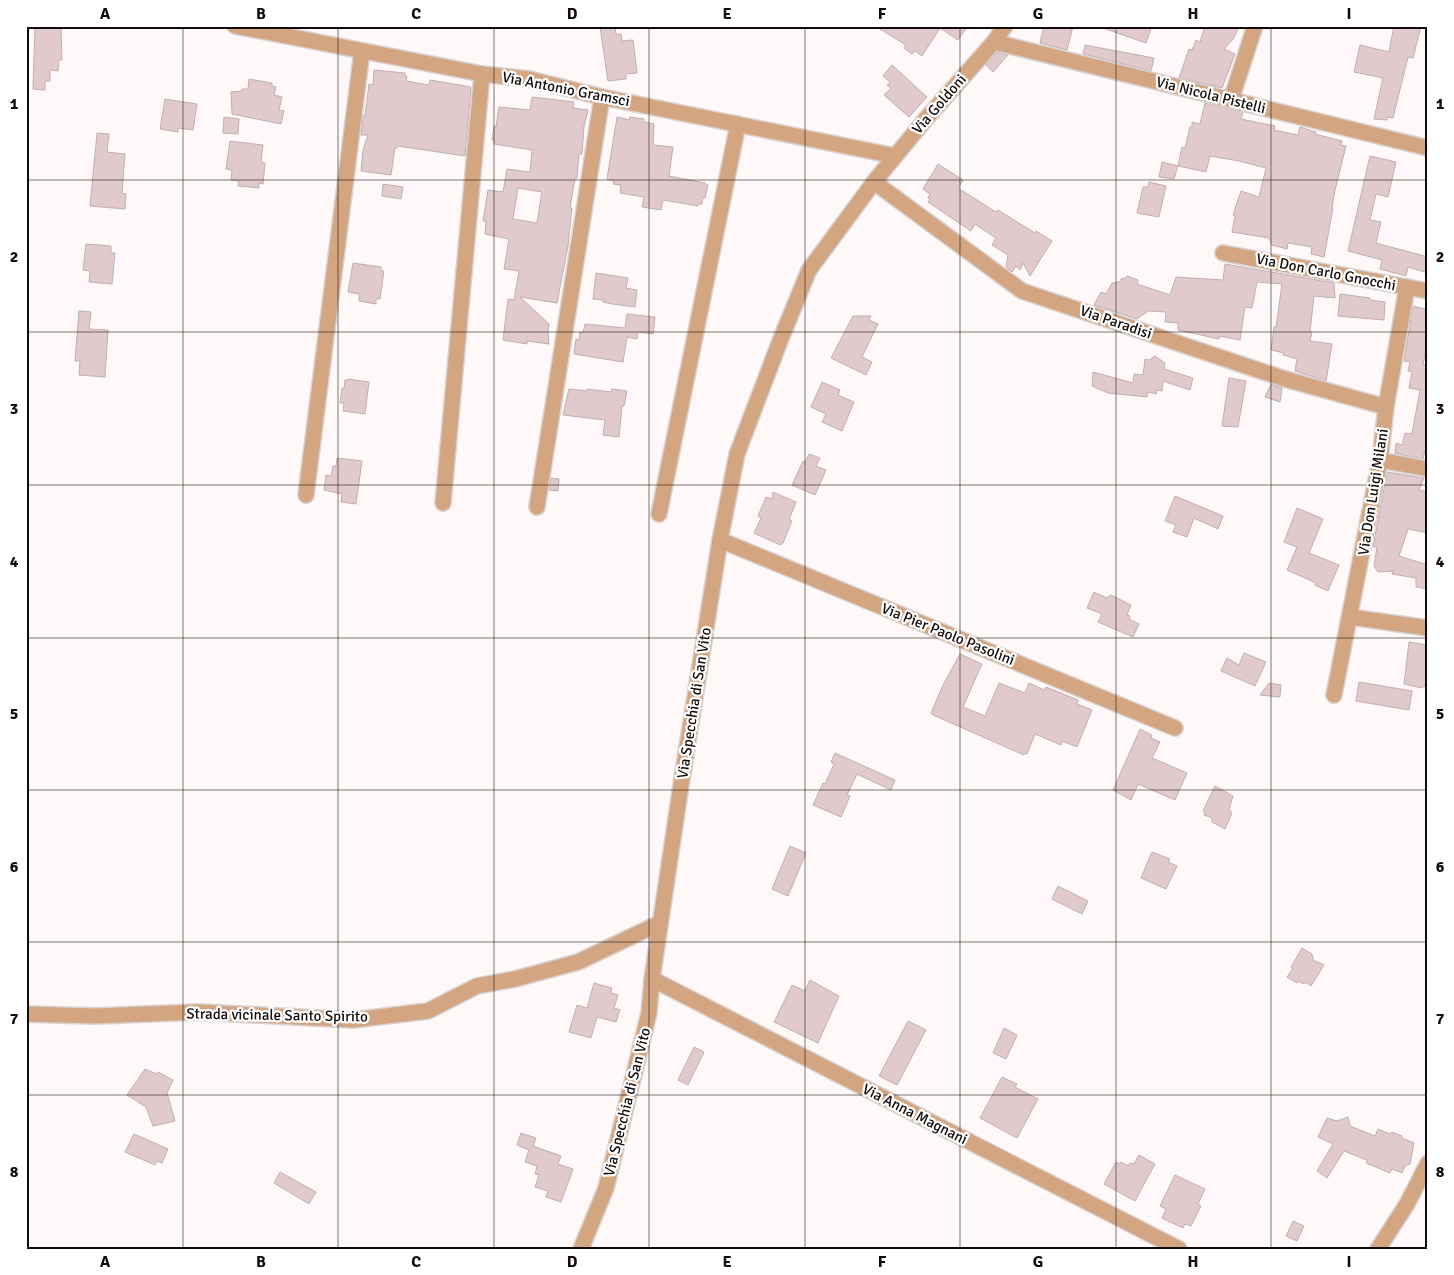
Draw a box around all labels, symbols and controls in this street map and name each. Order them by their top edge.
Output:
text: A [100,4,111,24]
text: B [256,4,266,24]
text: C [411,4,421,24]
text: D [567,4,578,24]
text: E [722,4,732,24]
text: F [878,4,887,24]
text: G [1033,4,1043,24]
text: H [1188,4,1198,24]
text: I [1346,4,1352,24]
street label: Via Antonio Gramsci [501,68,631,110]
street label: Via Goldoni [908,70,970,138]
street label: Via Nicola Pistelli [1154,73,1268,117]
text: 1 [10,94,19,114]
text: 1 [1436,94,1445,114]
text: 2 [10,247,18,267]
text: 2 [1436,247,1444,267]
street label: Via Don Carlo Gnocchi [1255,250,1397,294]
street label: Via Paradisi [1078,301,1154,343]
text: 3 [10,399,18,419]
text: 3 [1436,399,1444,419]
street label: Via Don Luigi Milani [1354,427,1392,557]
text: 4 [10,552,19,572]
text: 4 [1436,552,1445,572]
street label: Via Pier Paolo Pasolini [879,599,1017,669]
street label: Via Specchia di San Vito [673,626,715,780]
text: 5 [10,704,18,724]
text: 5 [1436,704,1444,724]
text: 6 [10,857,19,877]
text: 6 [1436,857,1445,877]
street label: Strada vicinale Santo Spirito [186,1004,368,1026]
text: 7 [10,1009,19,1029]
text: 7 [1436,1009,1445,1029]
street label: Via Specchia di San Vito [600,1026,654,1178]
street label: Via Anna Magnani [859,1080,971,1148]
text: 8 [10,1162,19,1182]
text: 8 [1436,1162,1445,1182]
text: A [100,1252,111,1272]
text: B [256,1252,266,1272]
text: C [411,1252,421,1272]
text: D [567,1252,578,1272]
text: E [722,1252,732,1272]
text: F [878,1252,887,1272]
text: G [1033,1252,1043,1272]
text: H [1188,1252,1198,1272]
text: I [1346,1252,1352,1272]

